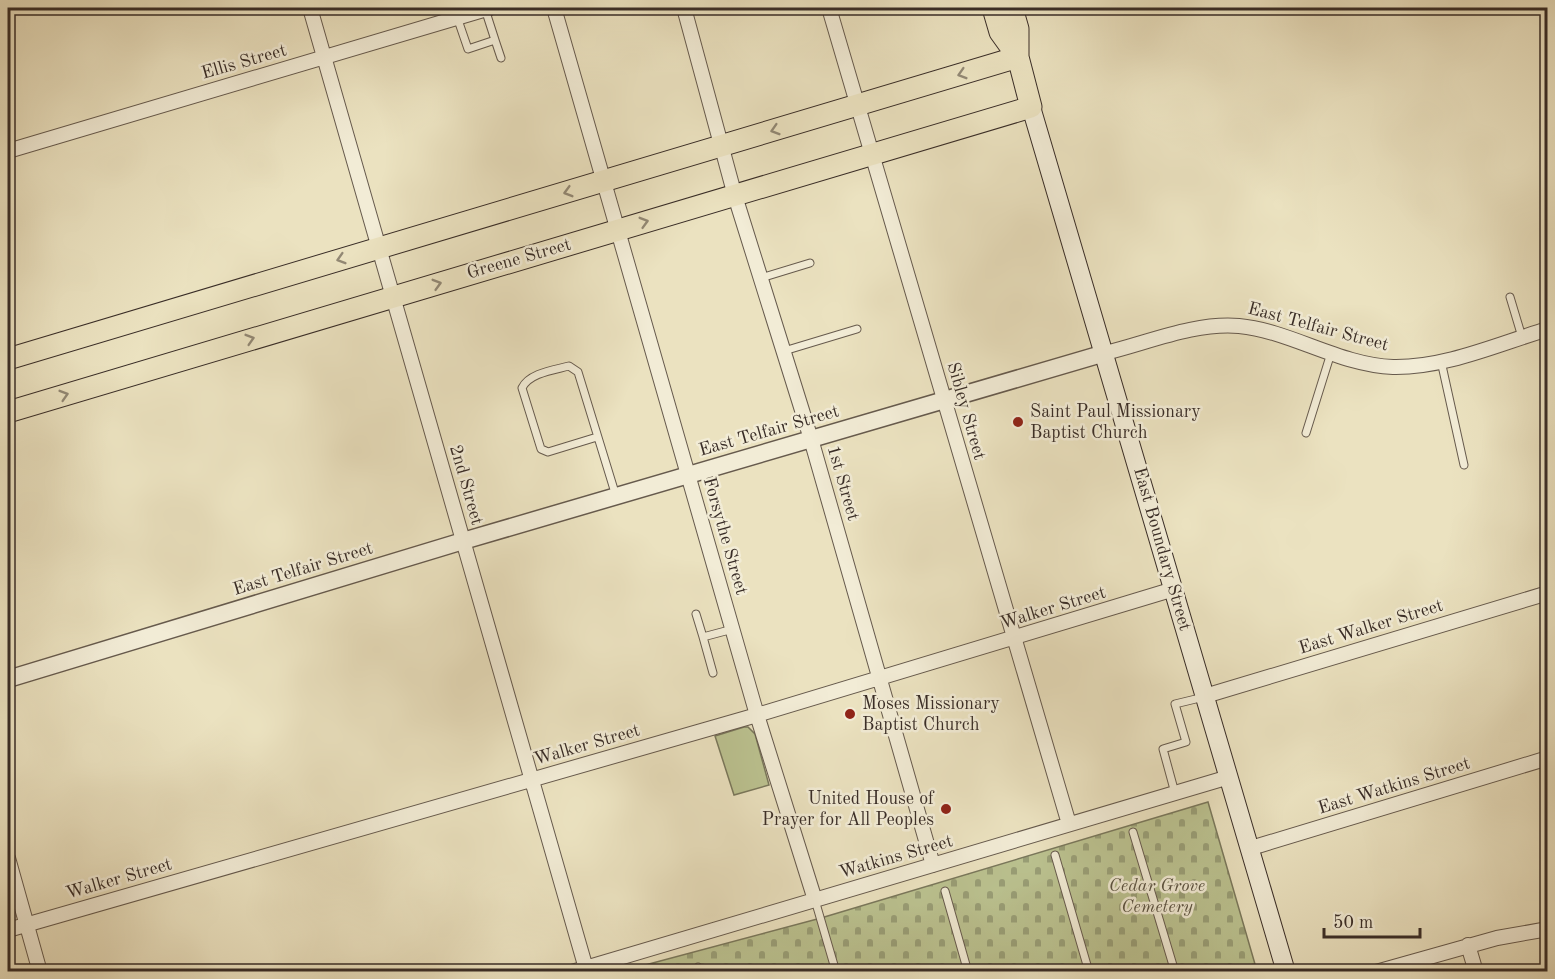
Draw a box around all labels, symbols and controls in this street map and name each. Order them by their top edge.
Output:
street label: Ellis Street [199,41,289,83]
one-way arrow [957,67,968,79]
one-way arrow [770,123,781,135]
one-way arrow [563,185,574,197]
one-way arrow [639,217,649,229]
street label: Greene Street [465,236,573,282]
one-way arrow [336,252,347,264]
one-way arrow [431,279,442,291]
street label: East Telfair Street [1246,300,1390,354]
one-way arrow [244,334,255,346]
street label: Sibley Street [943,360,989,462]
one-way arrow [58,390,68,402]
street label: East Telfair Street [697,402,841,460]
place label: Saint Paul Missionary Baptist Church [1030,403,1201,442]
marker: Saint Paul Missionary Baptist Church [1011,415,1025,429]
street label: 2nd Street [446,443,486,527]
street label: 1st Street [824,443,862,523]
street label: East Boundary Street [1130,465,1194,633]
street label: Forsythe Street [700,475,750,597]
street label: East Telfair Street [231,539,375,599]
street label: Walker Street [998,583,1108,633]
street label: East Walker Street [1297,596,1445,658]
place label: Moses Missionary Baptist Church [862,695,1000,734]
marker: Moses Missionary Baptist Church [843,707,857,721]
street label: Walker Street [532,721,642,769]
street label: East Watkins Street [1316,754,1472,818]
place label: United House of Prayer for All Peoples [762,790,935,829]
marker: United House of Prayer for All Peoples [939,802,953,816]
street label: Watkins Street [837,832,955,882]
street label: Walker Street [64,855,174,903]
park label: Cedar Grove Cemetery [1109,877,1205,916]
scale bar [1324,901,1420,939]
text: 50 m [1333,914,1373,932]

